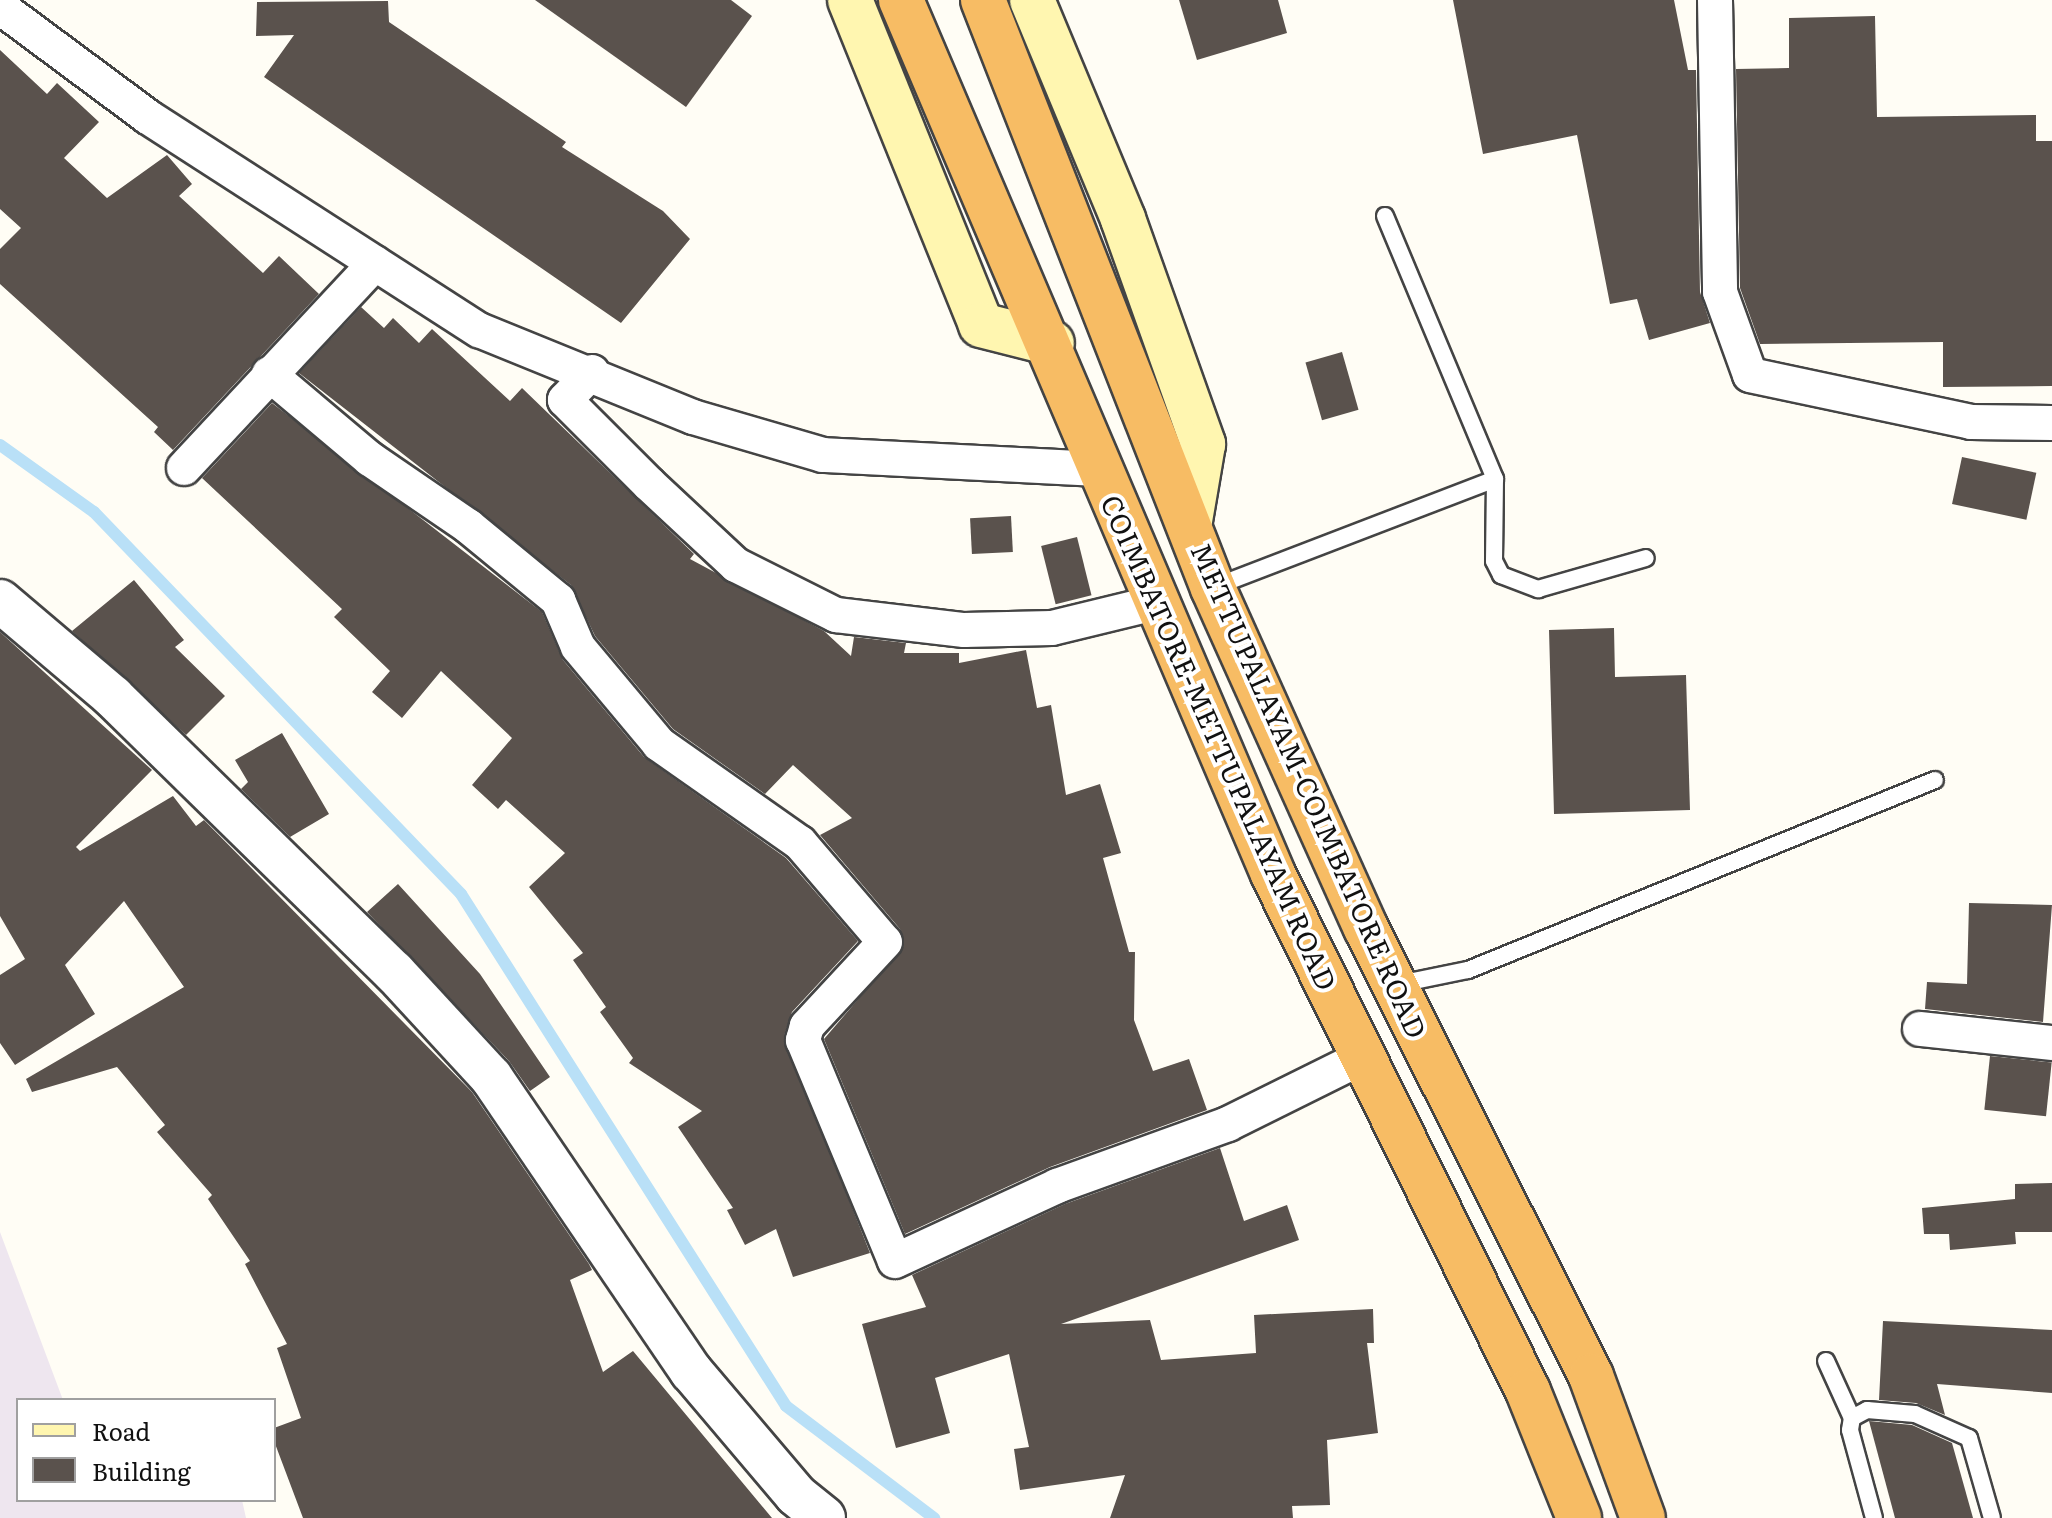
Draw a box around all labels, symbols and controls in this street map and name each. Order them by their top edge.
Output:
street label: COIMBATORE-METTUPALAYAM ROAD [1095,489,1345,995]
street label: METTUPALAYAM-COIMBATORE ROAD [1185,537,1435,1043]
legend [16,1398,276,1502]
text: Road [92,1413,150,1448]
text: Building [92,1453,191,1488]

